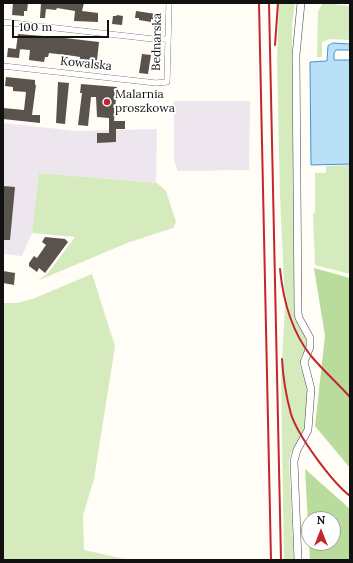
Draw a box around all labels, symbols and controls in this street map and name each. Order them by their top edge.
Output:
scale bar [14,12,111,38]
street label: Bednarska [149,13,165,71]
text: 100 m [19,19,52,34]
street label: Kowalska [59,54,113,74]
place label: Malarnia proszkowa [115,88,175,116]
marker: Malarnia proszkowa [102,97,112,107]
north arrow [301,511,341,551]
text: N [317,513,325,527]

